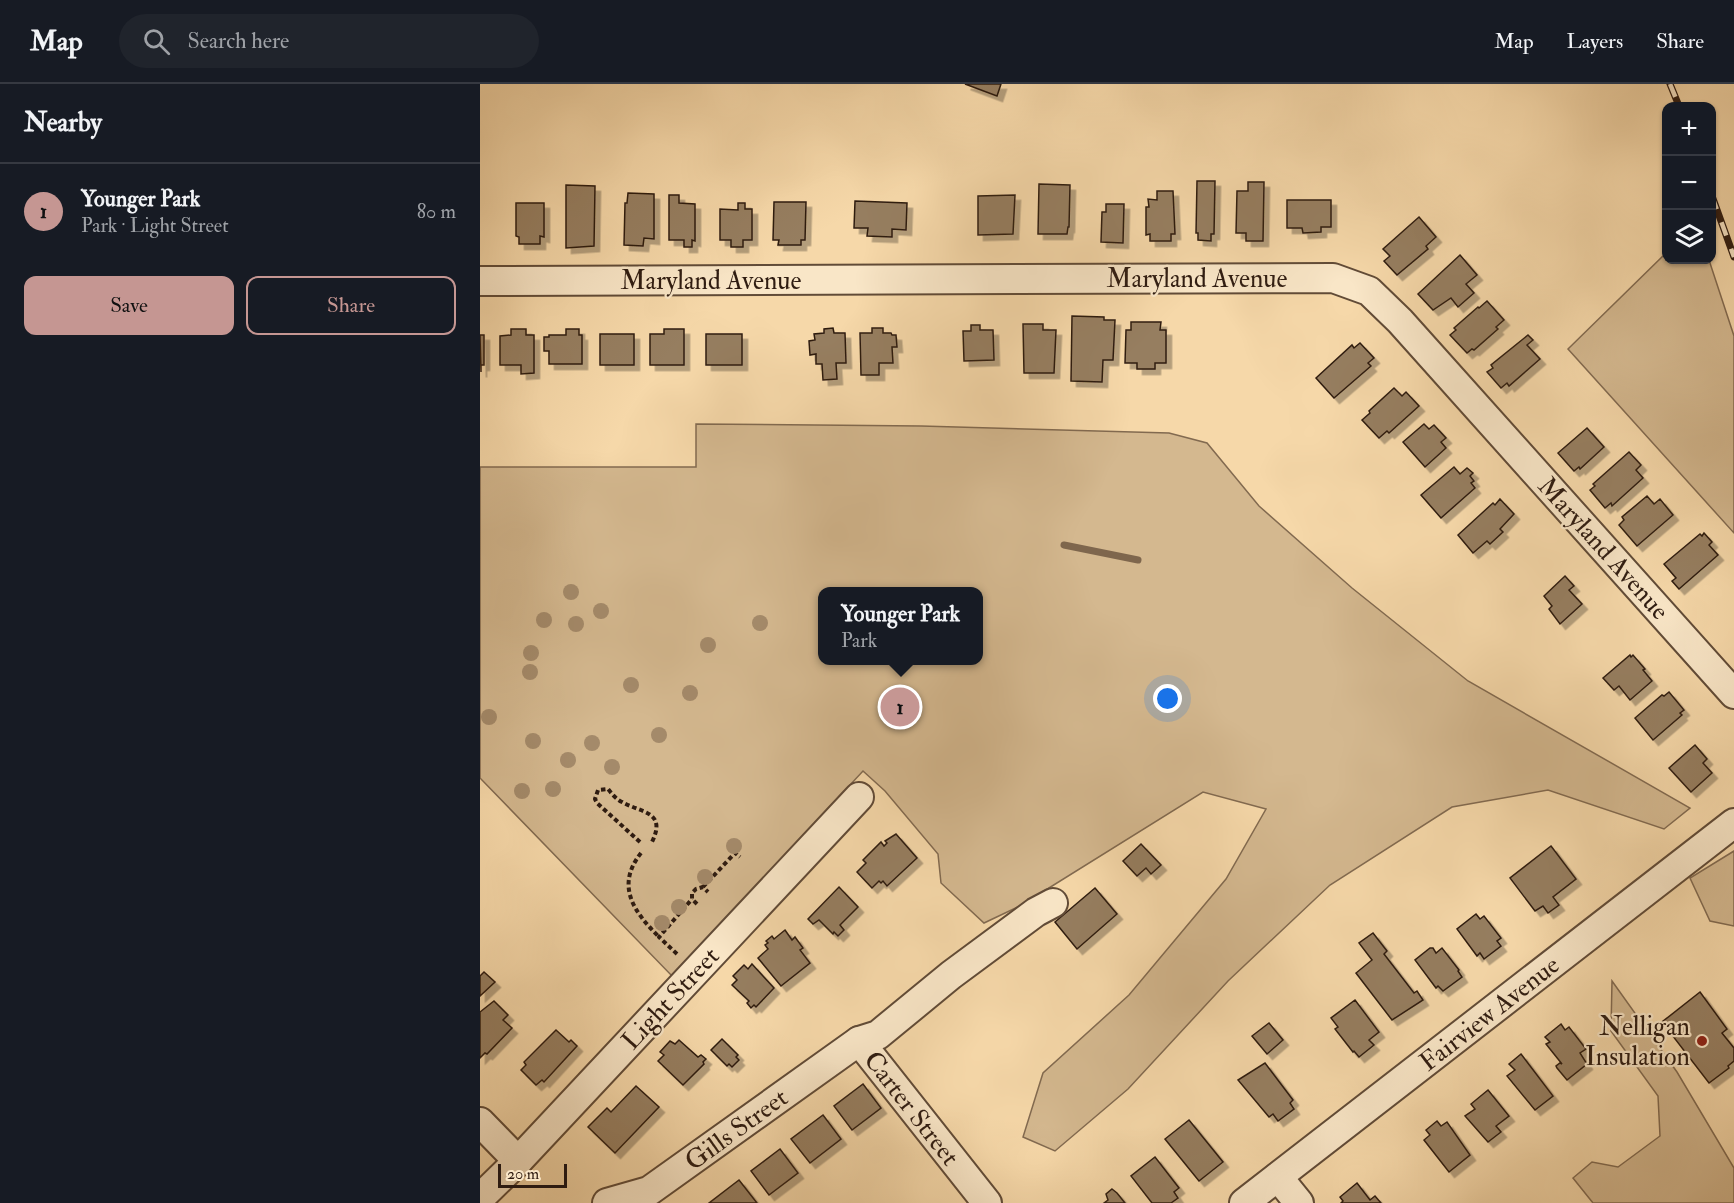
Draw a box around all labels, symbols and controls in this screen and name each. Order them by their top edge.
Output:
search box [119,14,539,68]
text: Map [30,24,83,59]
icon: search [140,25,173,58]
text: Search here [188,27,289,55]
text: Map [1494,28,1534,55]
text: Layers [1567,28,1623,55]
text: Share [1656,28,1704,55]
map controls [1662,102,1716,264]
button: + [1662,102,1716,156]
text: Nearby [24,107,102,139]
button: − [1662,156,1716,210]
text: Younger Park [81,185,200,213]
text: 1 [40,199,47,224]
text: 80 m [417,199,456,224]
button: layers [1662,210,1716,264]
text: Park · Light Street [81,213,229,238]
street label: Maryland Avenue [1107,263,1288,295]
street label: Maryland Avenue [621,265,802,297]
button: Save [24,276,234,335]
button: Share [246,276,456,335]
street label: Maryland Avenue [1531,471,1676,627]
popup [818,587,983,665]
text: Younger Park [841,600,960,628]
text: Park [841,628,877,653]
pin: 1 [880,684,920,730]
your location [1153,684,1182,713]
street label: Light Street [615,941,726,1057]
street label: Fairview Avenue [1413,949,1566,1078]
place label: Nelligan Insulation [1585,1011,1690,1073]
marker: Nelligan Insulation [1695,1034,1709,1048]
street label: Carter Street [857,1045,966,1172]
street label: Gills Street [679,1082,794,1178]
scale bar [498,1161,567,1188]
text: 20 m [507,1164,539,1184]

